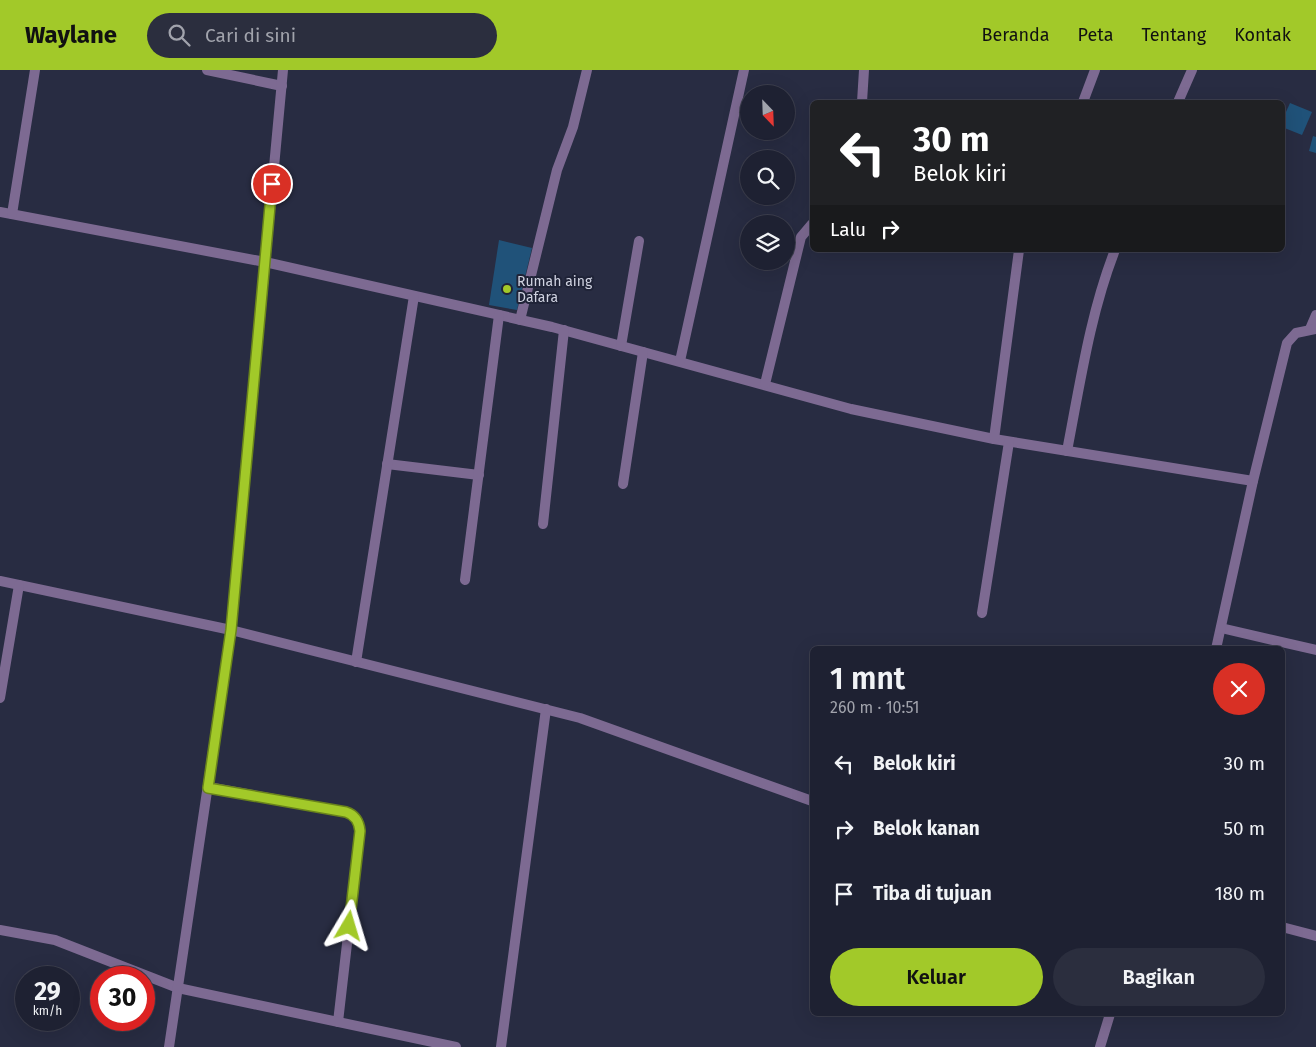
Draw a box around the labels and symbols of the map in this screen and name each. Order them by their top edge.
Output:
north arrow [740,85,795,140]
pin [251,163,293,205]
place label: Rumah aing Dafara [517,273,593,306]
marker: Rumah aing Dafara [501,283,513,295]
position arrow [322,899,374,951]
speed limit sign: 30 [90,966,155,1031]

